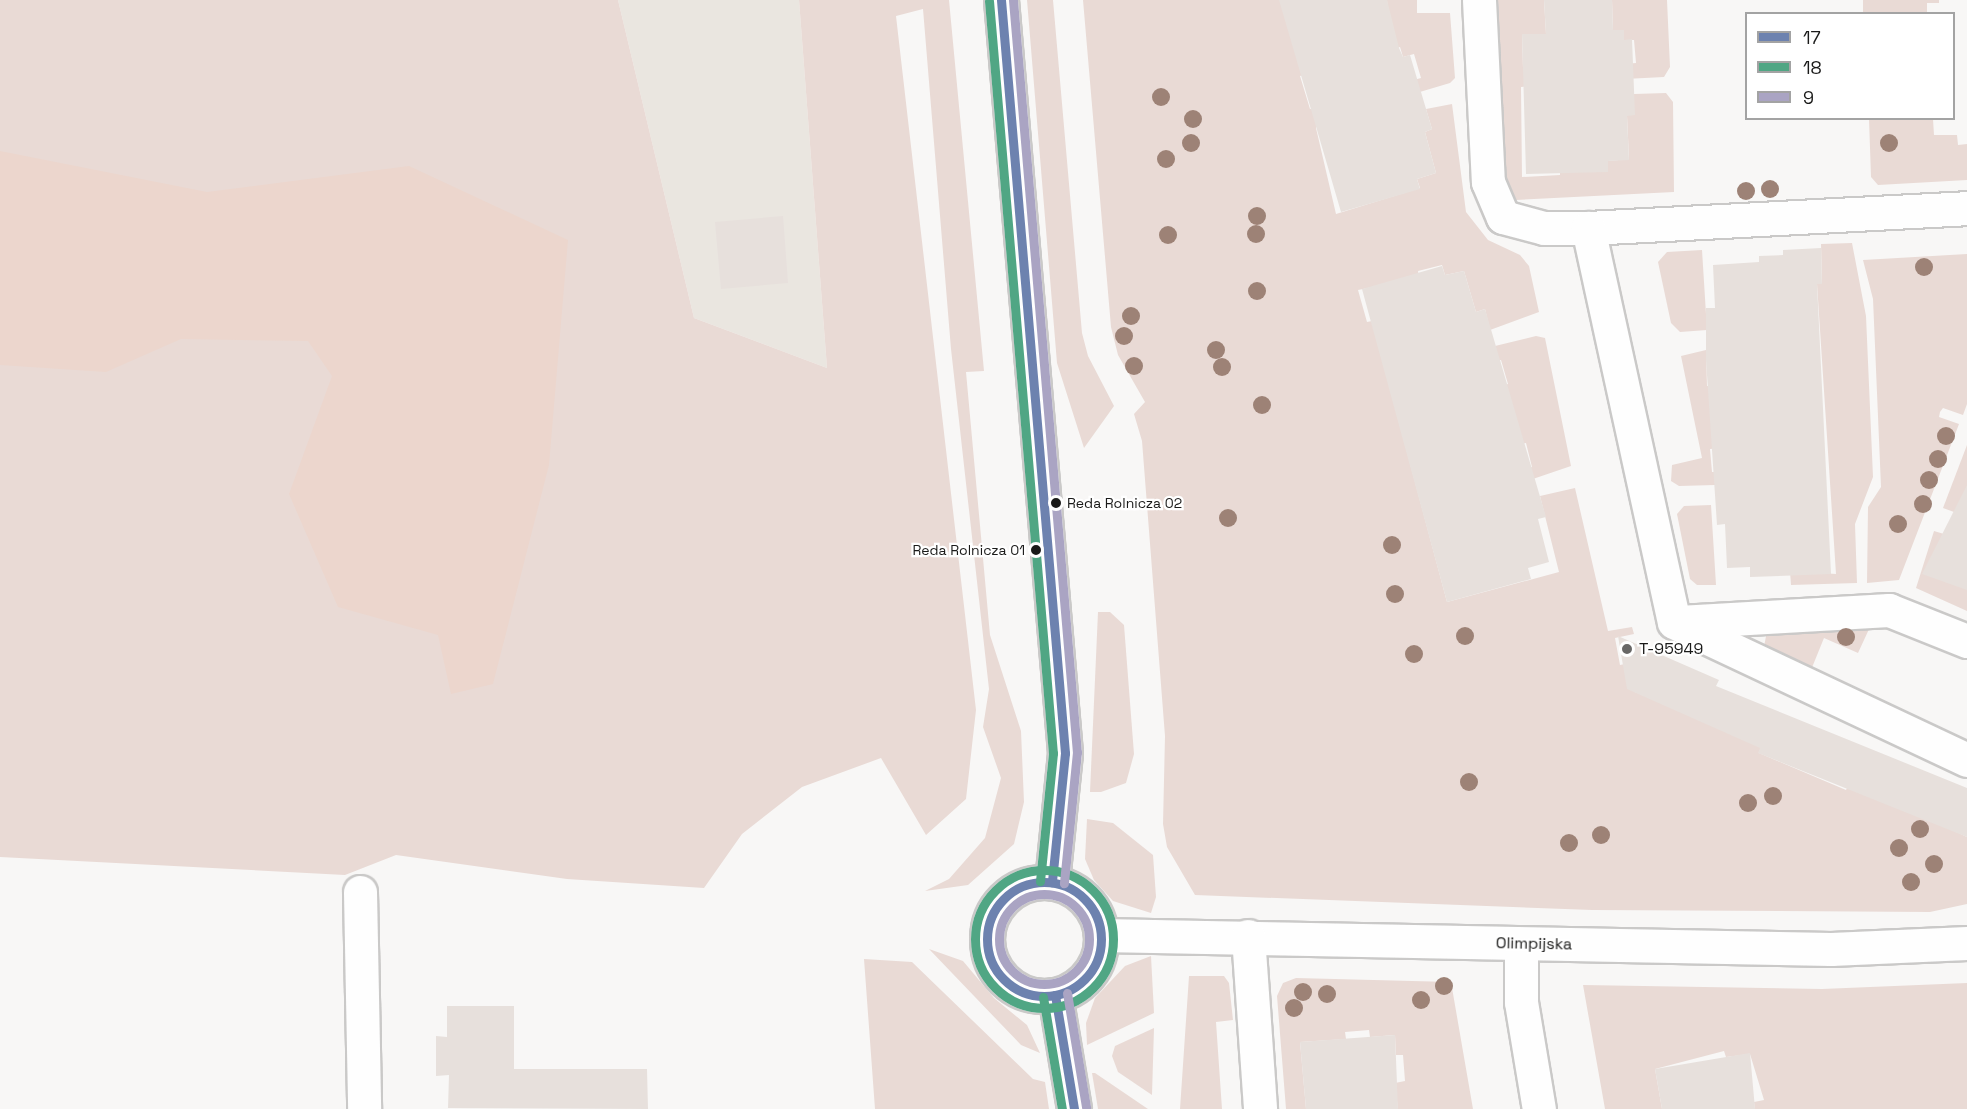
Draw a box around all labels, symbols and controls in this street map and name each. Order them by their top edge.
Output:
legend [1745,12,1955,120]
text: 17 [1803,26,1821,49]
text: 18 [1803,56,1822,79]
text: 9 [1803,86,1814,109]
place label: Reda Rolnicza 02 [1067,495,1182,511]
marker: Reda Rolnicza 02 [1050,497,1062,509]
place label: Reda Rolnicza 01 [912,542,1025,558]
marker: Reda Rolnicza 01 [1030,544,1042,556]
place label: T-95949 [1639,639,1703,659]
marker: T-95949 [1620,642,1634,656]
street label: Olimpijska [1496,934,1572,954]

